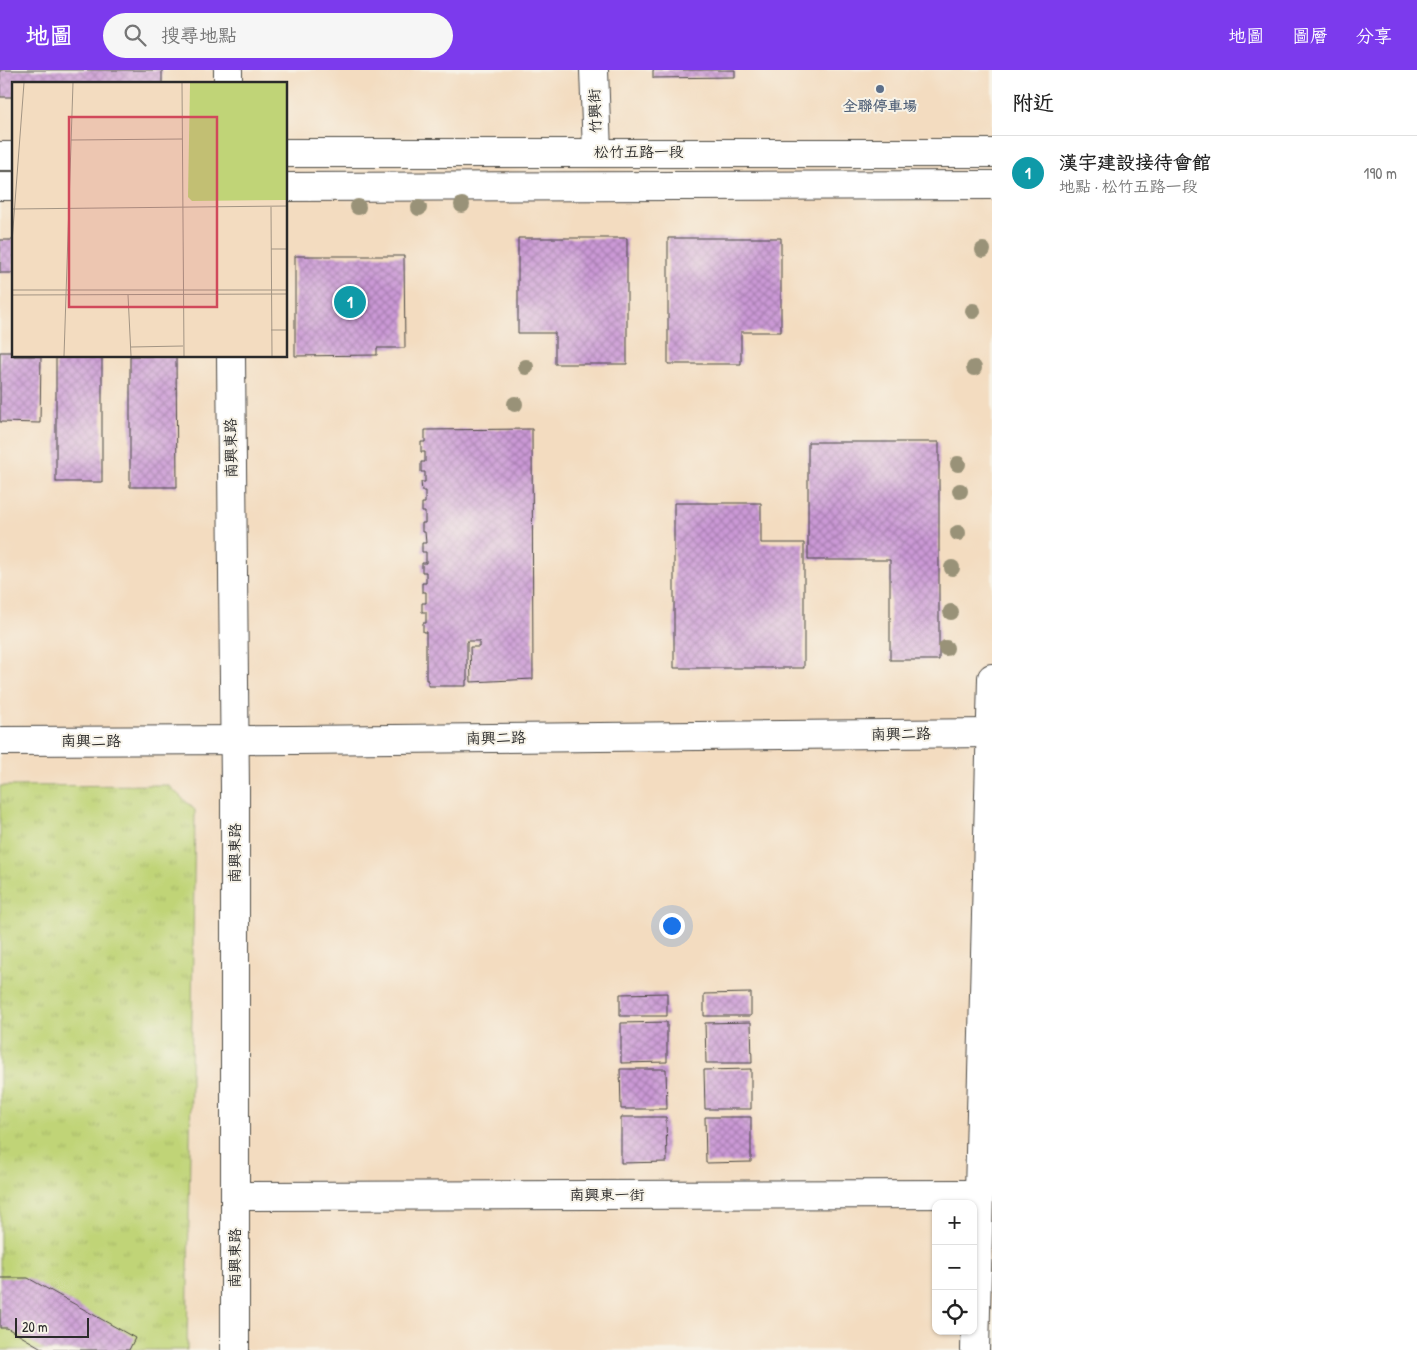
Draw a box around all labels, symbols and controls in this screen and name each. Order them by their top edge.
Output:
search box [103,13,453,58]
text: 地圖 [25,19,73,51]
icon: search [121,21,149,49]
text: 搜尋地點 [161,22,237,48]
text: 地圖 [1228,23,1264,48]
text: 圖層 [1292,23,1328,48]
text: 分享 [1356,23,1392,48]
inset map [12,82,288,358]
marker: 全聯停車場 [874,83,886,95]
street label: 竹興街 [583,88,606,134]
text: 附近 [1012,88,1054,117]
place label: 全聯停車場 [842,95,918,116]
street label: 松竹五路一段 [594,141,684,162]
text: 漢宇建設接待會館 [1059,149,1211,175]
text: 1 [1025,162,1031,184]
text: 190 m [1364,162,1397,184]
text: 地點 · 松竹五路一段 [1059,175,1198,197]
pin: 1 [334,283,366,321]
street label: 南興東路 [219,418,242,478]
street label: 南興二路 [871,722,931,745]
street label: 南興二路 [466,726,526,749]
street label: 南興二路 [61,730,121,751]
street label: 南興東路 [224,823,245,883]
your location [659,913,685,939]
street label: 南興東一街 [569,1184,645,1205]
map controls [932,1200,977,1335]
button: + [932,1200,977,1245]
street label: 南興東路 [224,1228,245,1288]
button: − [932,1245,977,1290]
button: locate [932,1290,977,1335]
scale bar [15,1315,89,1338]
text: 20 m [22,1317,48,1336]

